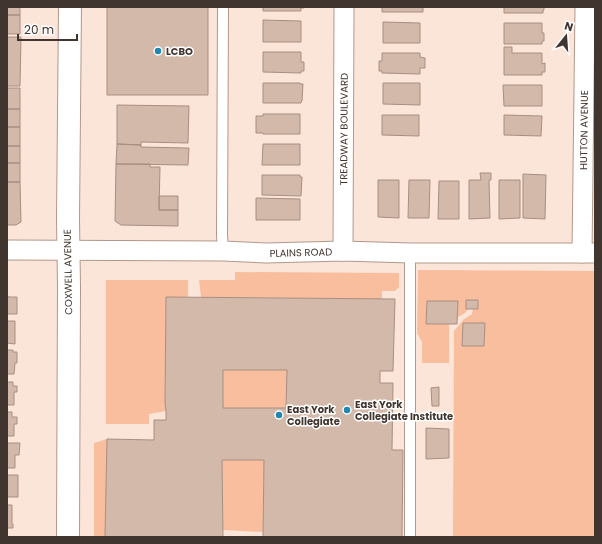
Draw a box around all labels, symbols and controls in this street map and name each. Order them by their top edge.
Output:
scale bar [18,16,77,42]
north arrow [546,16,586,56]
text: N [563,18,575,35]
text: 20 m [24,21,54,38]
place label: LCBO [166,44,193,59]
marker: LCBO [153,46,163,56]
street label: TREADWAY BOULEVARD [336,73,351,185]
street label: HUTTON AVENUE [576,90,591,170]
street label: COXWELL AVENUE [60,229,76,315]
street label: PLAINS ROAD [269,244,332,260]
place label: East York Collegiate Institute [355,397,453,424]
place label: East York Collegiate [287,402,340,429]
marker: East York Collegiate Institute [342,405,352,415]
marker: East York Collegiate [274,410,284,420]

